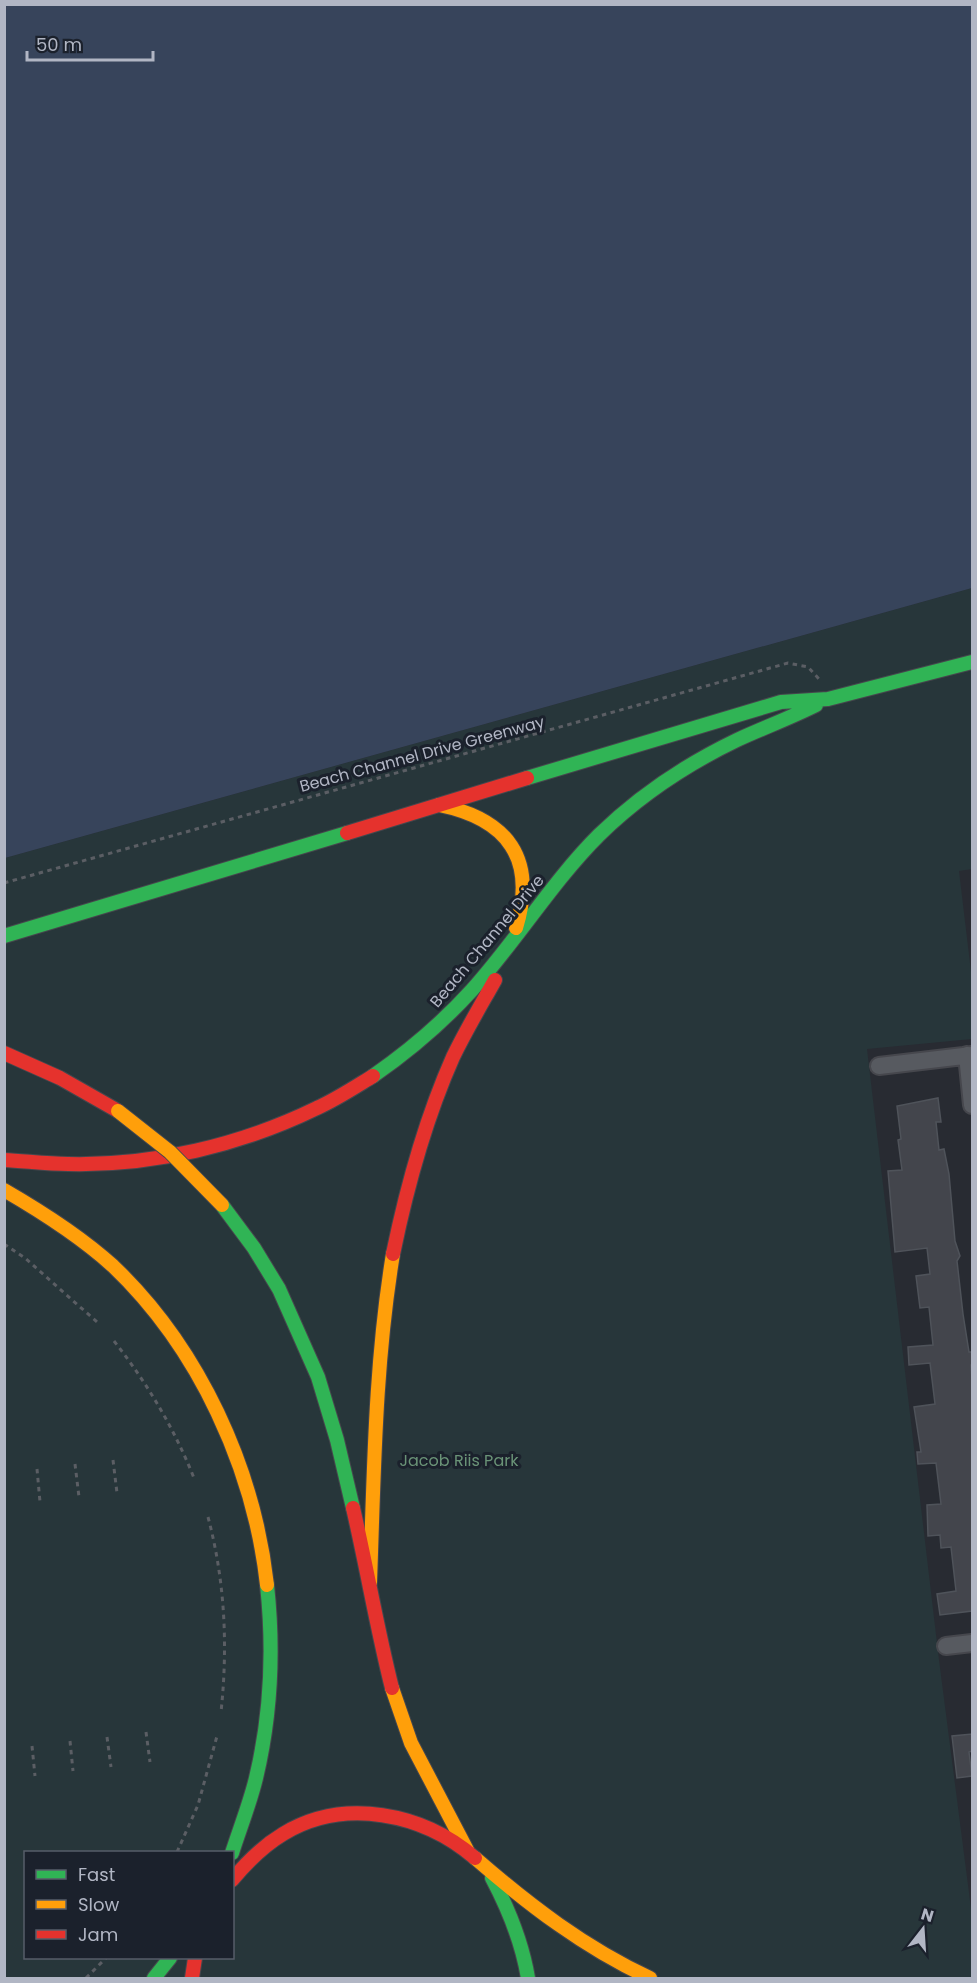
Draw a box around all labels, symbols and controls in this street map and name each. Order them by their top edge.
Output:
scale bar [27,24,153,62]
text: 50 m [36,32,82,57]
street label: Beach Channel Drive Greenway [297,710,547,798]
street label: Beach Channel Drive [425,870,549,1012]
park label: Jacob Riis Park [400,1449,519,1472]
legend [24,1851,234,1959]
text: Fast [78,1862,115,1887]
text: Slow [78,1892,120,1917]
north arrow [893,1899,953,1959]
text: N [918,1902,936,1928]
text: Jam [78,1922,118,1947]

